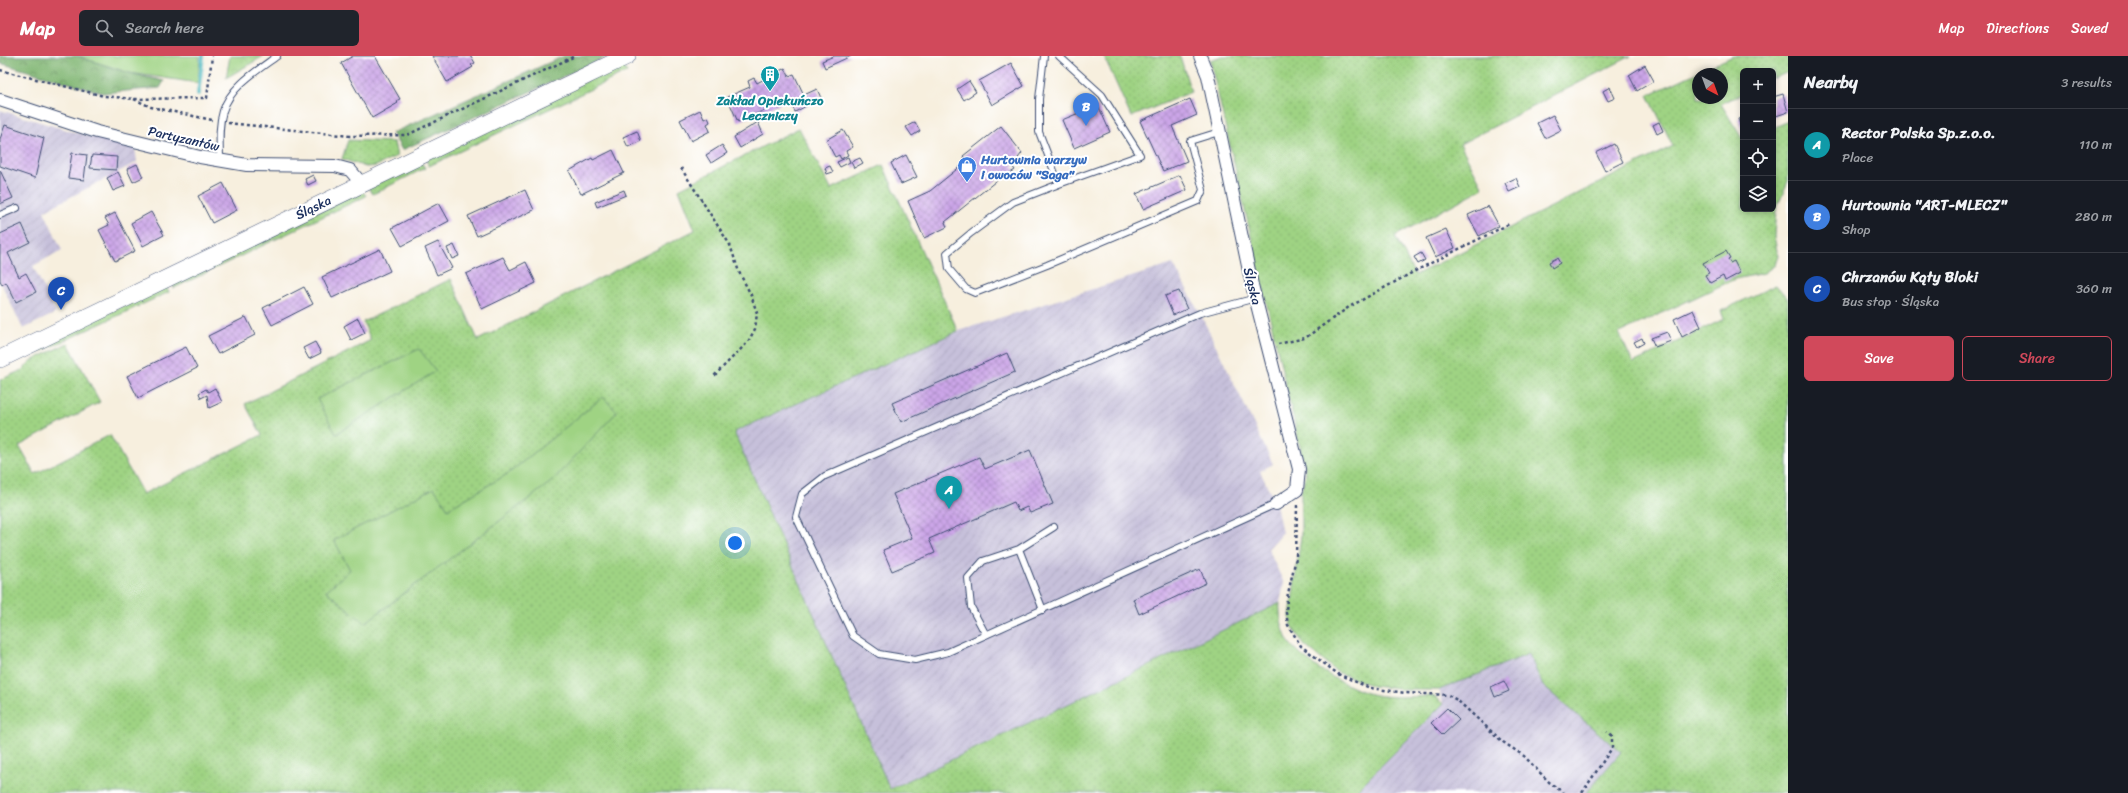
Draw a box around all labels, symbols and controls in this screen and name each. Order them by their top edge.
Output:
search box [79,10,359,46]
text: Map [20,12,55,45]
text: Search here [125,15,204,41]
text: Map [1938,16,1964,41]
text: Directions [1986,16,2049,41]
text: Saved [2071,16,2108,41]
icon: search [93,17,115,39]
building icon: Zakład Opiekuńczo Leczniczy [759,64,781,92]
text: Nearby [1804,67,1858,97]
north arrow [1692,68,1728,104]
map controls [1740,68,1776,212]
button: + [1740,68,1776,104]
text: 3 results [2061,71,2112,94]
place label: Zakład Opiekuńczo Leczniczy [715,89,824,127]
pin: B [1073,93,1099,126]
button: − [1740,104,1776,140]
street label: Partyzantów [146,119,223,158]
text: Rector Polska Sp.z.o.o. [1842,120,1995,146]
text: A [1813,133,1821,156]
text: 110 m [2079,133,2112,156]
button: locate [1740,140,1776,176]
text: Place [1842,146,1873,169]
place label: Hurtownia warzyw i owoców "Saga" [980,148,1088,186]
shop icon: Hurtownia warzyw i owoców "Saga" [956,155,978,183]
button: layers [1740,176,1776,212]
street label: Śląska [291,189,336,226]
text: Hurtownia "ART-MLECZ" [1842,192,2007,218]
text: B [1813,205,1821,228]
text: 280 m [2075,205,2112,228]
text: Shop [1842,218,1870,241]
text: Chrzanów Kąty Bloki [1842,264,1978,290]
street label: Śląska [1237,265,1268,308]
pin: C [48,277,74,310]
text: C [1813,277,1821,300]
text: 360 m [2076,277,2112,300]
text: Bus stop · Śląska [1842,290,1939,313]
button: Save [1804,336,1954,381]
button: Share [1962,336,2112,381]
pin: A [936,476,962,509]
your location [725,533,745,553]

